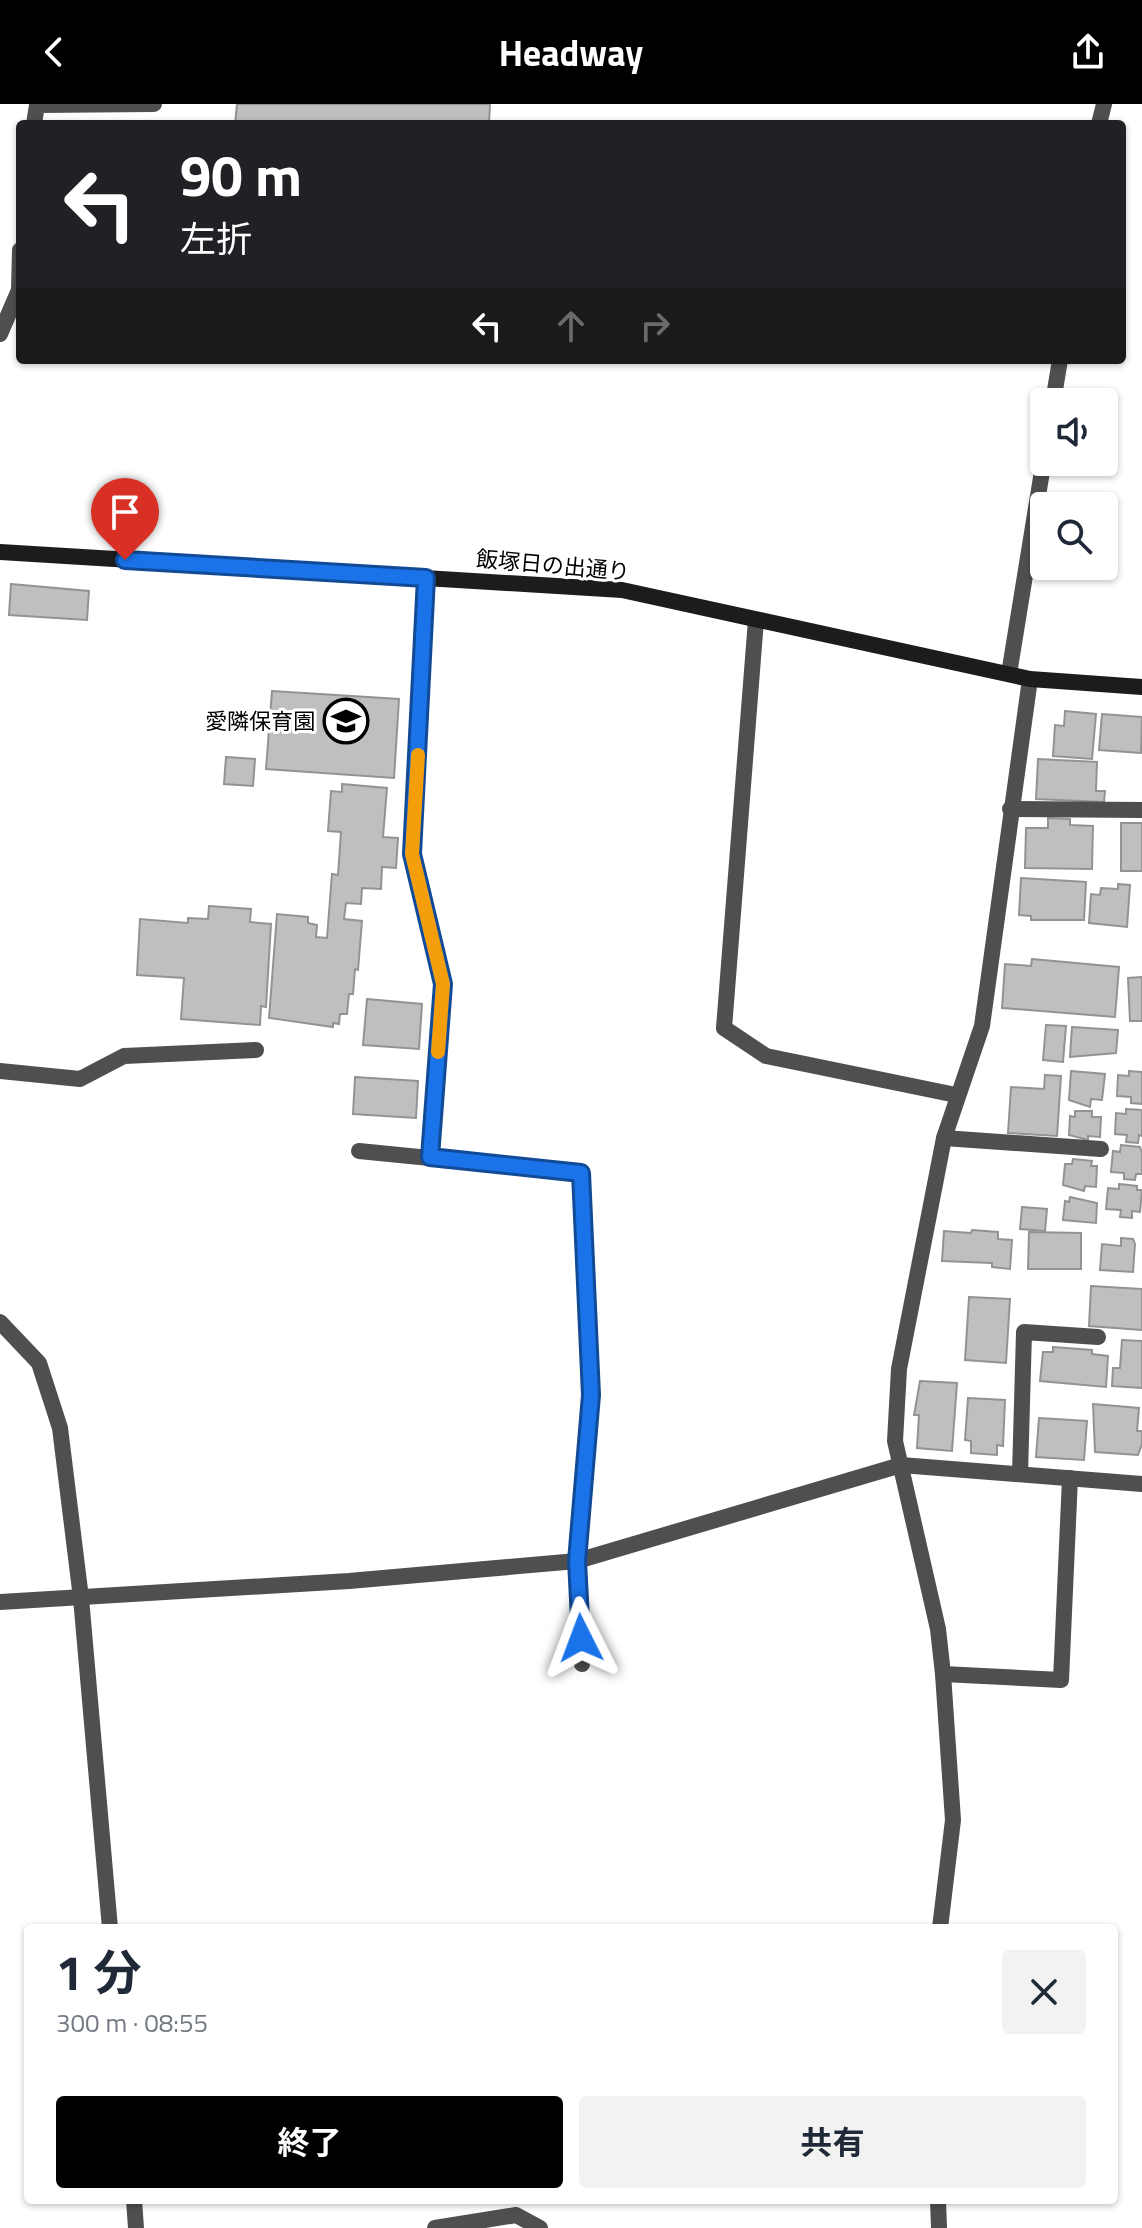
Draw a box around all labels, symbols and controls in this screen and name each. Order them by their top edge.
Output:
text: Headway [499,25,643,80]
icon: back [32,30,76,74]
icon: share [1066,30,1110,74]
text: 90 m [180,133,302,218]
icon: left [48,152,152,256]
text: 左折 [180,211,252,266]
icon: left [465,304,509,348]
icon: ahead [549,304,593,348]
icon: right [633,304,677,348]
map controls [1030,388,1118,580]
button: sound [1030,388,1118,476]
pin [91,478,159,560]
icon: arrive [103,490,147,534]
button: search [1030,492,1118,580]
street label: 飯塚日の出通り [475,541,631,589]
school or university icon: 愛隣保育園 [322,697,370,745]
place label: 愛隣保育園 [205,704,315,738]
position arrow [539,1596,623,1680]
text: 1 分 [56,1936,141,2009]
button: close [1002,1950,1086,2034]
text: 300 m · 08:55 [56,2003,208,2042]
button: 終了 [56,2096,563,2188]
button: 共有 [579,2096,1086,2188]

